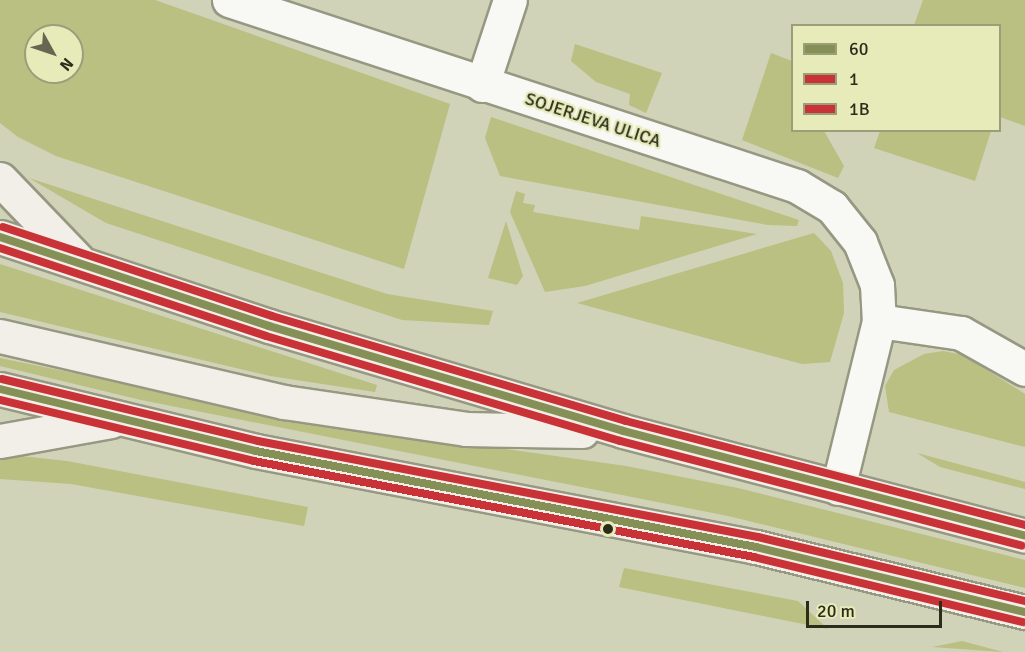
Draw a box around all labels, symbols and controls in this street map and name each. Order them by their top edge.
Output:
north arrow [24,24,84,84]
legend [791,24,1001,132]
text: 60 [849,38,868,60]
text: N [55,54,78,75]
text: 1 [849,68,859,90]
street label: SOJERJEVA ULICA [522,88,664,152]
text: 1B [849,98,870,120]
unlabelled marker [602,523,614,535]
scale bar [809,589,946,627]
text: 20 m [817,600,855,622]

